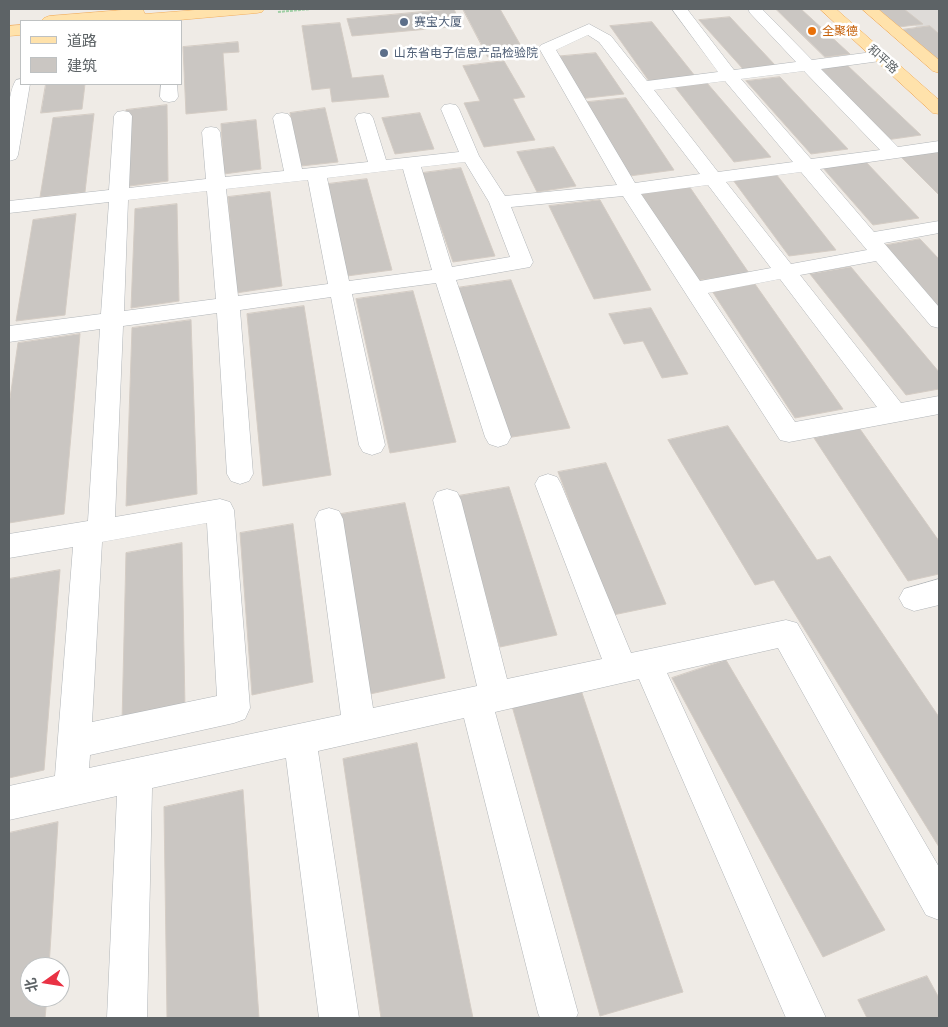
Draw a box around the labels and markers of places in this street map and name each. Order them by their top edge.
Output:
place label: 赛宝大厦 [414,15,462,29]
marker: 赛宝大厦 [398,16,410,28]
place label: 全聚德 [822,24,858,38]
marker: 全聚德 [806,25,818,37]
place label: 山东省电子信息产品检验院 [394,46,538,60]
marker: 山东省电子信息产品检验院 [378,47,390,59]

